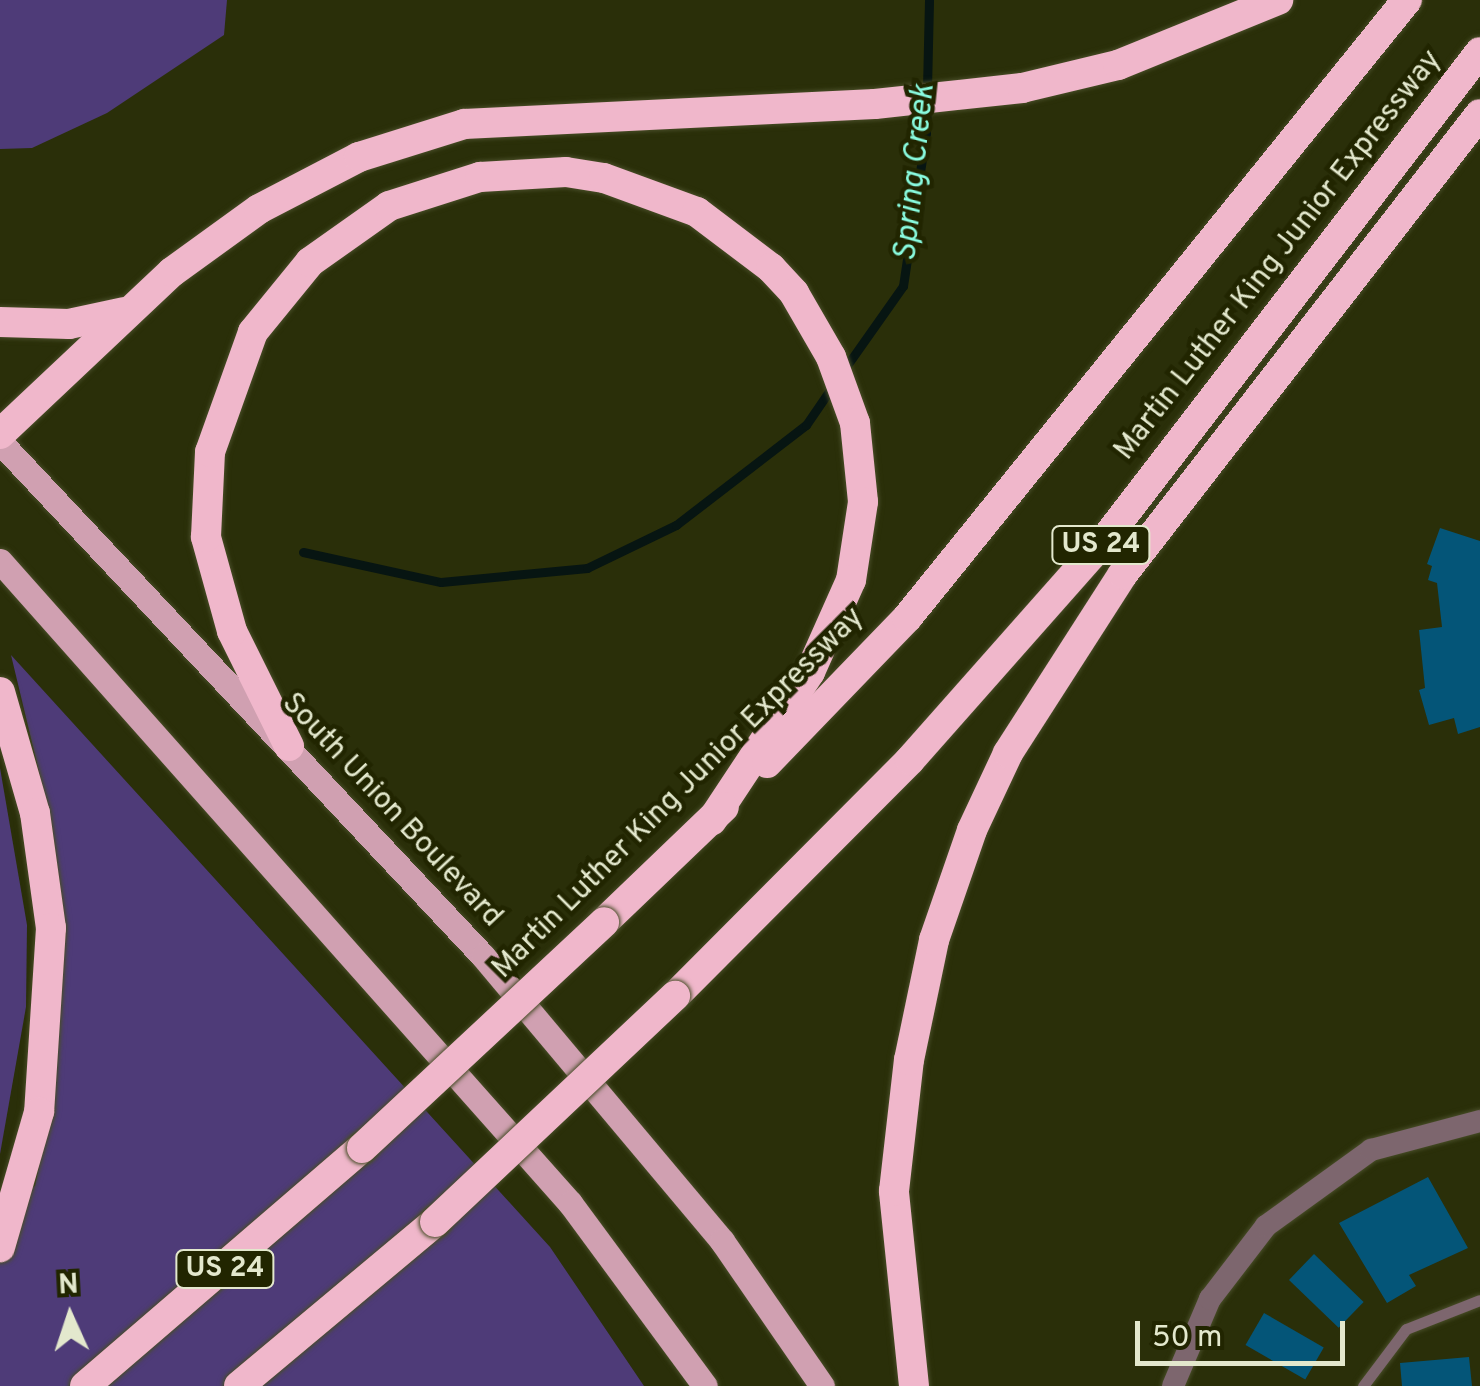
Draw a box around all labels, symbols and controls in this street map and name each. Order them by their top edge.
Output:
street label: Martin Luther King Junior Expressway [1108,44,1450,468]
water label: Spring Creek [888,82,944,264]
road number: US 24 [1051,522,1151,568]
street label: Martin Luther King Junior Expressway [486,601,872,987]
street label: South Union Boulevard [273,686,509,936]
road number: US 24 [175,1246,275,1292]
north arrow [20,1266,120,1366]
text: N [57,1268,79,1305]
scale bar [1140,1301,1350,1363]
text: 50 m [1152,1320,1222,1357]

